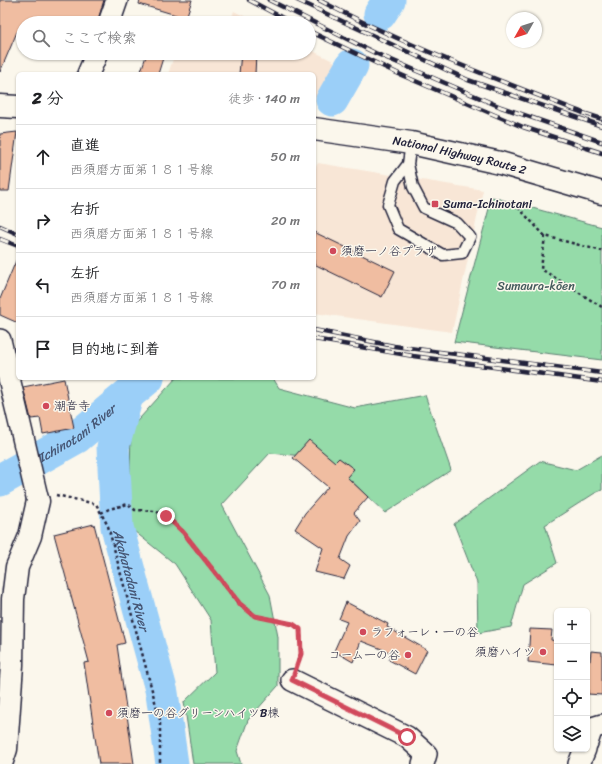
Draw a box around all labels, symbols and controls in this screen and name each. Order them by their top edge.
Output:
north arrow [506,12,542,48]
search box [16,16,316,60]
text: ここで検索 [62,25,137,51]
icon: search [30,27,52,49]
text: 2 分 [32,83,63,113]
text: 徒歩 · 140 m [228,87,300,110]
street label: National Highway Route 2 [391,129,529,181]
text: 直進 [70,132,100,158]
text: 50 m [270,145,300,168]
icon: ahead [32,146,54,168]
text: 西須磨方面第１８１号線 [70,158,213,181]
place label: Suma-Ichinotani [443,193,532,215]
text: 右折 [70,196,100,222]
marker: Suma-Ichinotani [430,199,440,209]
text: 20 m [271,209,300,232]
icon: right [32,210,54,232]
text: 西須磨方面第１８１号線 [70,222,213,245]
place label: 須磨一ノ谷プラザ [341,240,437,262]
marker: 須磨一ノ谷プラザ [328,246,338,256]
text: 左折 [70,260,100,286]
text: 70 m [271,273,300,296]
icon: left [32,274,54,296]
park label: Sumaura-kōen [497,275,575,297]
text: 西須磨方面第１８１号線 [70,286,213,309]
text: 目的地に到着 [70,336,160,362]
icon: arrive [32,338,54,360]
place label: 潮音寺 [54,395,90,417]
water label: Ichinotani River [32,396,123,469]
marker: 潮音寺 [41,401,51,411]
route end [157,507,175,525]
water label: Akahatadani River [106,526,157,636]
map controls [554,608,590,752]
button: + [554,608,590,644]
place label: ラフォーレ・一の谷 [371,621,479,643]
marker: ラフォーレ・一の谷 [358,627,368,637]
place label: 須磨ハイツ [475,641,535,663]
place label: コーム一の谷 [328,644,400,666]
button: − [554,644,590,680]
marker: 須磨ハイツ [538,647,548,657]
marker: コーム一の谷 [403,650,413,660]
button: locate [554,680,590,716]
place label: 須磨一の谷グリーンハイツB棟 [117,702,279,724]
marker: 須磨一の谷グリーンハイツB棟 [104,708,114,718]
button: layers [554,716,590,752]
route start [398,728,416,746]

